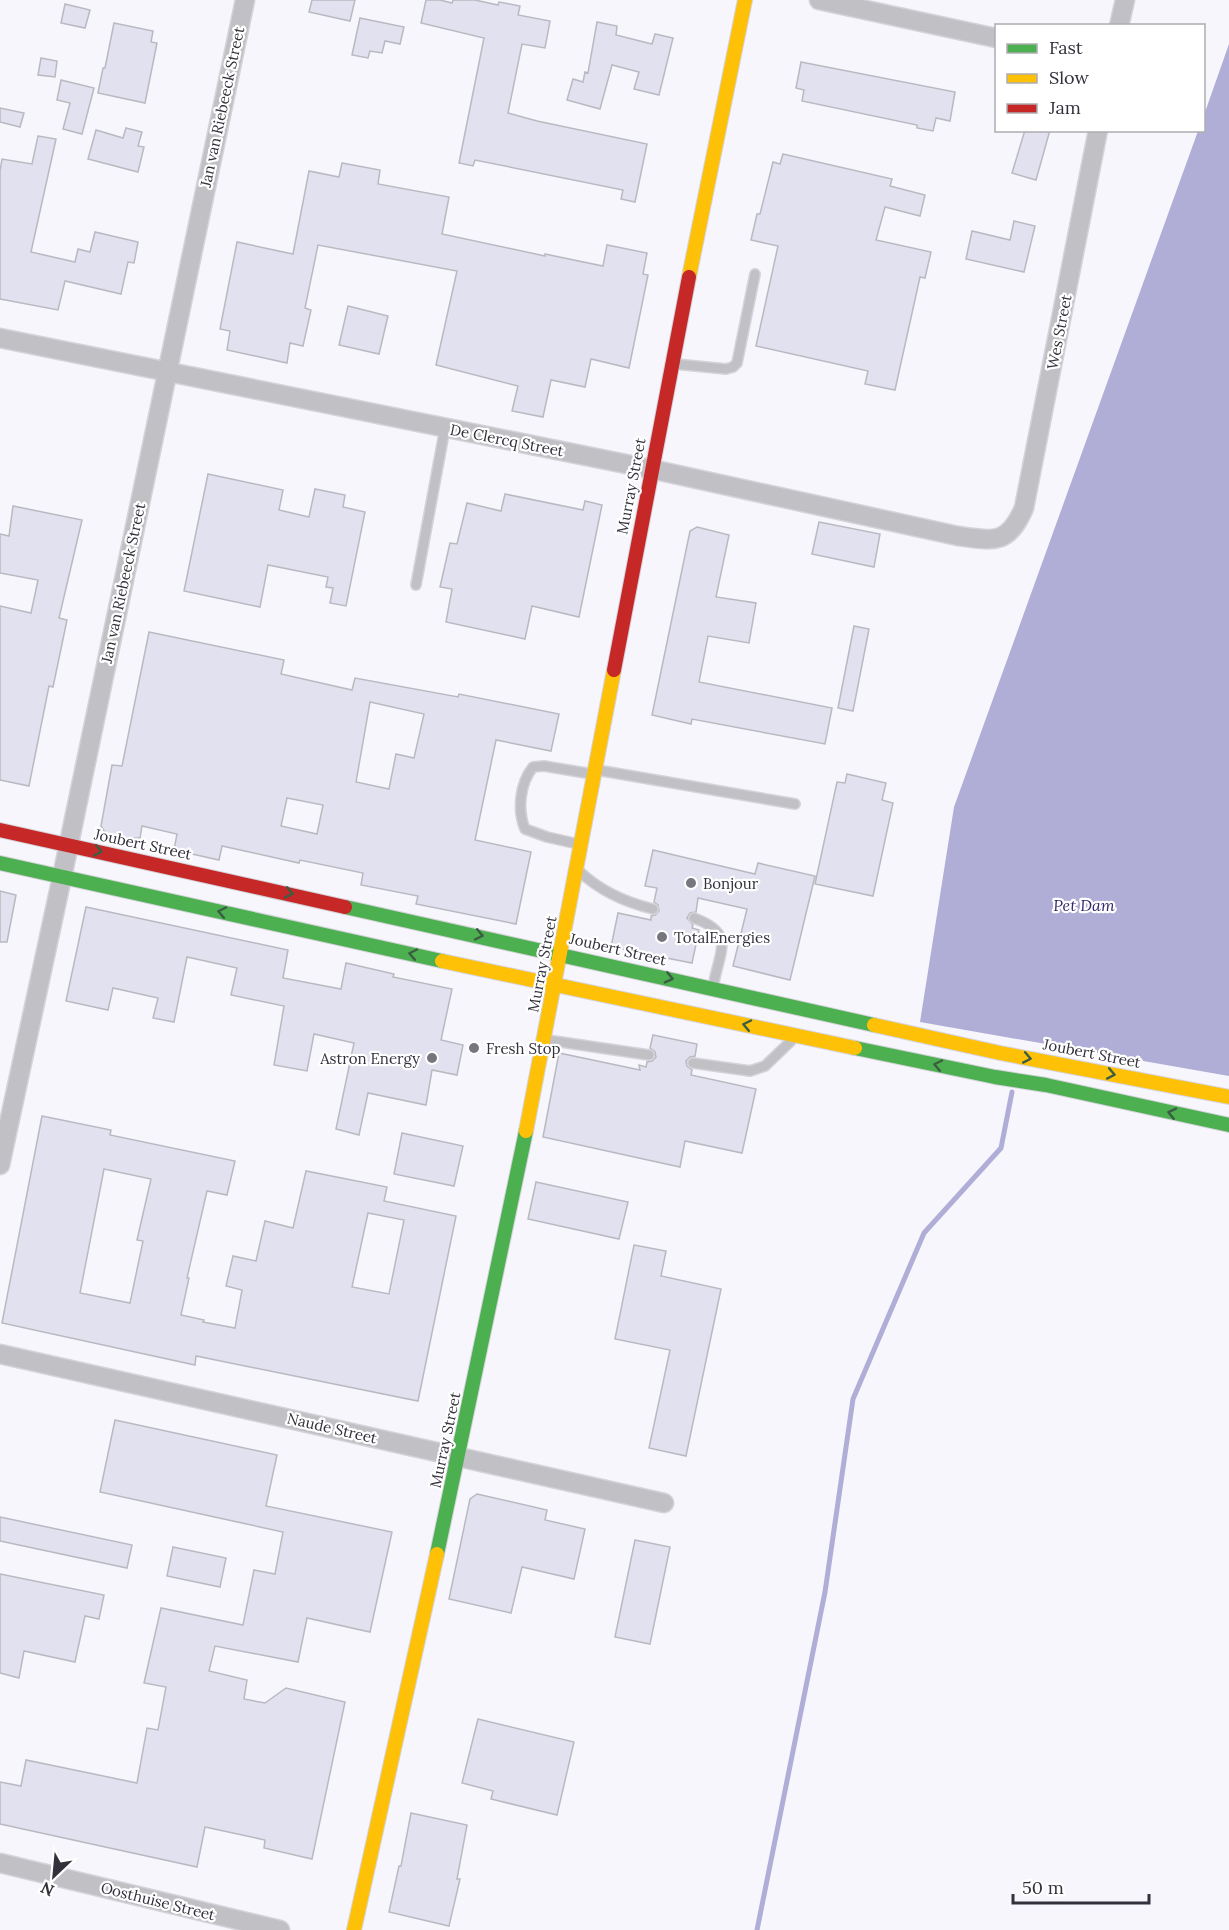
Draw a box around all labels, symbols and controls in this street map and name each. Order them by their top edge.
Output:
legend [995,24,1205,132]
street label: Jan van Riebeeck Street [196,25,248,190]
text: Fast [1049,36,1083,59]
text: Slow [1049,66,1089,89]
text: Jam [1048,96,1081,119]
street label: Wes Street [1042,293,1076,371]
street label: De Clercq Street [449,420,566,460]
street label: Murray Street [612,436,650,536]
street label: Jan van Riebeeck Street [97,501,149,666]
street label: Joubert Street [92,824,194,864]
one-way arrow [93,844,103,857]
place label: Bonjour [703,874,759,893]
marker: Bonjour [684,876,698,890]
one-way arrow [283,886,293,899]
water label: Pet Dam [1053,895,1115,915]
one-way arrow [217,907,227,920]
street label: Murray Street [523,914,561,1014]
one-way arrow [474,928,484,941]
street label: Joubert Street [567,928,669,969]
place label: TotalEnergies [674,928,770,947]
marker: TotalEnergies [655,930,669,944]
one-way arrow [408,948,418,961]
one-way arrow [664,970,674,983]
one-way arrow [742,1019,752,1032]
street label: Joubert Street [1041,1034,1143,1072]
place label: Fresh Stop [486,1039,560,1058]
marker: Fresh Stop [467,1041,481,1055]
place label: Astron Energy [319,1049,420,1068]
marker: Astron Energy [425,1051,439,1065]
one-way arrow [1021,1051,1031,1064]
one-way arrow [933,1059,943,1072]
one-way arrow [1106,1067,1116,1080]
one-way arrow [1167,1107,1177,1120]
street label: Murray Street [426,1390,464,1490]
street label: Naude Street [285,1408,379,1448]
north arrow [24,1846,84,1906]
scale bar [1013,1867,1150,1905]
text: 50 m [1022,1876,1064,1899]
text: N [37,1878,57,1901]
street label: Oosthuise Street [99,1878,217,1924]

